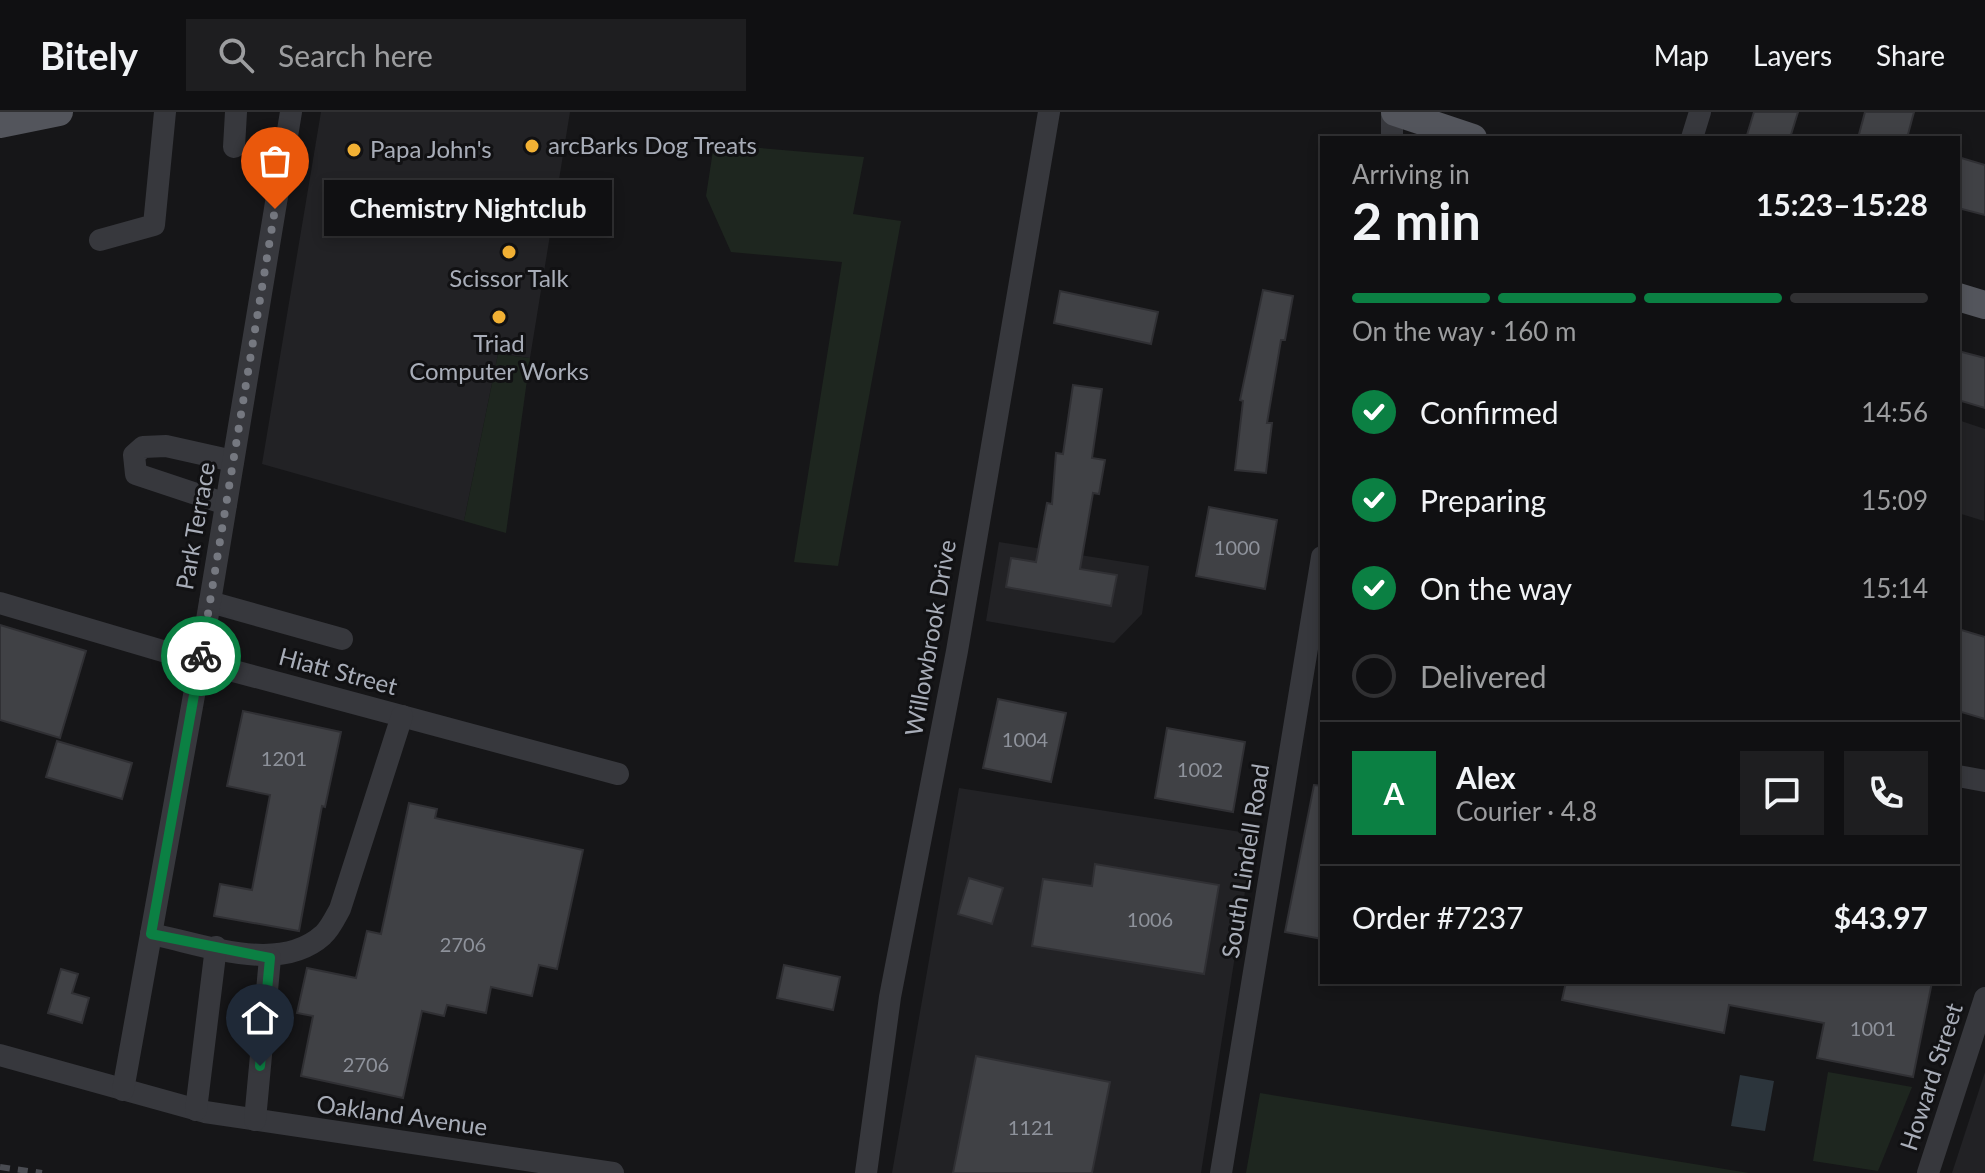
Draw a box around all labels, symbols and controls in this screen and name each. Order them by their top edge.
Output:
search box [186,19,746,91]
text: Bitely [40,32,138,78]
icon: search [214,33,258,77]
text: Search here [278,37,433,73]
text: Map [1654,38,1709,72]
text: Layers [1753,38,1832,72]
text: Share [1876,38,1945,72]
pin [241,127,309,209]
place label: arcBarks Dog Treats [548,130,757,159]
place label: Papa John's [370,134,492,163]
marker: arcBarks Dog Treats [523,137,541,155]
icon: bag [253,139,297,183]
marker: Papa John's [345,141,363,159]
text: Arriving in [1352,158,1470,190]
callout: Chemistry Nightclub [323,181,611,237]
text: 15:23–15:28 [1756,186,1928,222]
text: 2 min [1352,189,1481,251]
text: Chemistry Nightclub [350,192,586,224]
marker: Scissor Talk [500,243,518,261]
place label: Scissor Talk [449,263,570,292]
marker: Triad Computer Works [490,308,508,326]
text: On the way · 160 m [1352,315,1576,347]
place label: Triad Computer Works [409,328,589,385]
icon: check [1352,390,1396,434]
text: Confirmed [1420,394,1559,430]
text: 14:56 [1861,396,1928,428]
street label: Park Terrace [169,460,220,592]
icon: check [1352,478,1396,522]
text: Preparing [1420,482,1546,518]
text: 15:09 [1861,484,1928,516]
house number: 1000 [1214,535,1260,559]
street label: Willowbrook Drive [898,537,961,738]
icon: check [1352,566,1396,610]
text: On the way [1420,570,1572,606]
text: 15:14 [1861,572,1928,604]
courier [161,616,241,696]
icon: bike [179,634,223,678]
street label: Hiatt Street [276,641,401,700]
text: Delivered [1420,658,1547,694]
house number: 1004 [1002,727,1049,751]
house number: 1201 [261,746,307,770]
button: chat [1740,751,1824,835]
button: phone [1844,751,1928,835]
house number: 1002 [1177,757,1223,781]
text: Alex [1456,759,1516,795]
street label: South Lindell Road [1215,762,1274,960]
text: A [1384,775,1404,811]
text: Courier · 4.8 [1456,795,1597,827]
text: Order #7237 [1352,899,1524,935]
text: $43.97 [1834,899,1928,935]
house number: 1006 [1127,907,1173,931]
house number: 2706 [440,932,486,956]
pin [226,984,294,1066]
icon: home [238,996,282,1040]
street label: Howard Street [1893,999,1968,1154]
house number: 1001 [1850,1016,1896,1040]
house number: 2706 [343,1052,389,1076]
street label: Oakland Avenue [315,1088,490,1141]
house number: 1121 [1008,1115,1054,1139]

